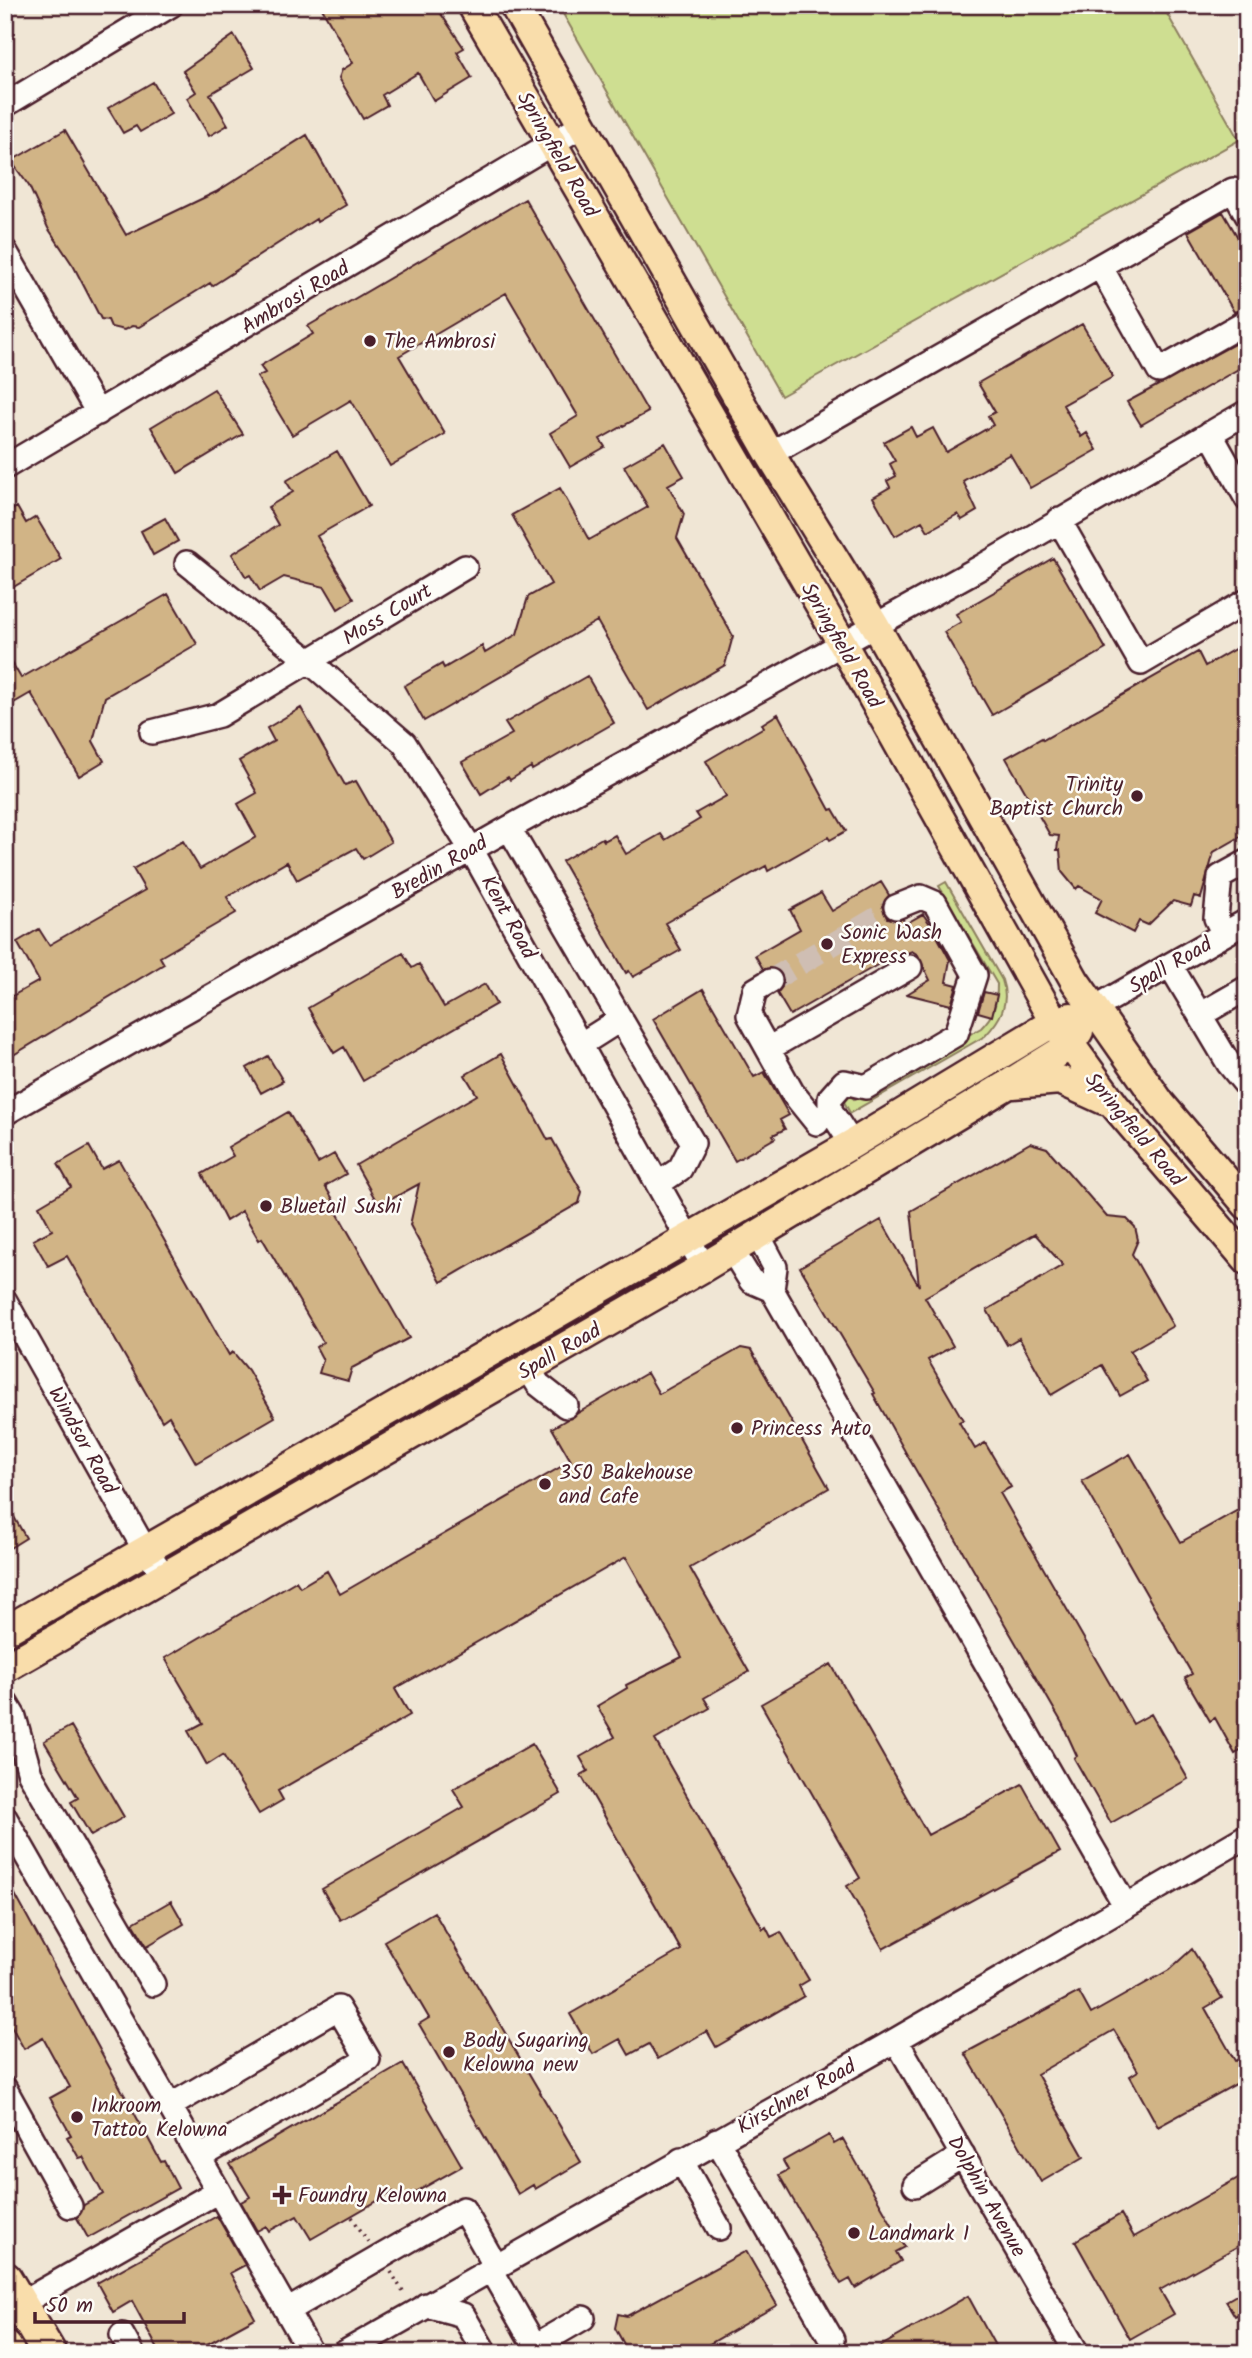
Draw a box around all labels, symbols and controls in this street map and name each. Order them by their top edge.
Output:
street label: Springfield Road [507,85,606,225]
street label: Ambrosi Road [235,253,357,344]
place label: The Ambrosi [384,326,496,359]
marker: The Ambrosi [362,333,378,349]
street label: Moss Court [337,575,440,655]
street label: Springfield Road [791,576,890,716]
place label: Trinity Baptist Church [990,769,1123,826]
marker: Trinity Baptist Church [1129,788,1145,804]
street label: Bredin Road [385,827,495,909]
street label: Kent Road [471,870,545,966]
place label: Sonic Wash Express [841,917,942,974]
street label: Spall Road [1123,929,1219,1004]
marker: Sonic Wash Express [819,936,835,952]
street label: Springfield Road [1076,1065,1192,1195]
place label: Bluetail Sushi [280,1191,402,1224]
marker: Bluetail Sushi [258,1198,274,1214]
street label: Spall Road [512,1315,608,1390]
street label: Windsor Road [38,1381,125,1501]
place label: Princess Auto [751,1413,871,1446]
marker: Princess Auto [729,1420,745,1436]
place label: 350 Bakehouse and Cafe [559,1457,694,1514]
marker: 350 Bakehouse and Cafe [537,1476,553,1492]
place label: Body Sugaring Kelowna new [463,2025,589,2082]
marker: Body Sugaring Kelowna new [441,2044,457,2060]
street label: Kirschner Road [731,2051,863,2144]
place label: Inkroom Tattoo Kelowna [91,2090,227,2147]
marker: Inkroom Tattoo Kelowna [69,2109,85,2125]
street label: Dolphin Avenue [937,2130,1034,2264]
place label: Foundry Kelowna [298,2180,447,2213]
marker: Foundry Kelowna [272,2185,292,2205]
place label: Landmark 1 [868,2218,969,2251]
marker: Landmark 1 [846,2225,862,2241]
scale bar [35,2281,184,2325]
text: 50 m [46,2290,93,2323]

